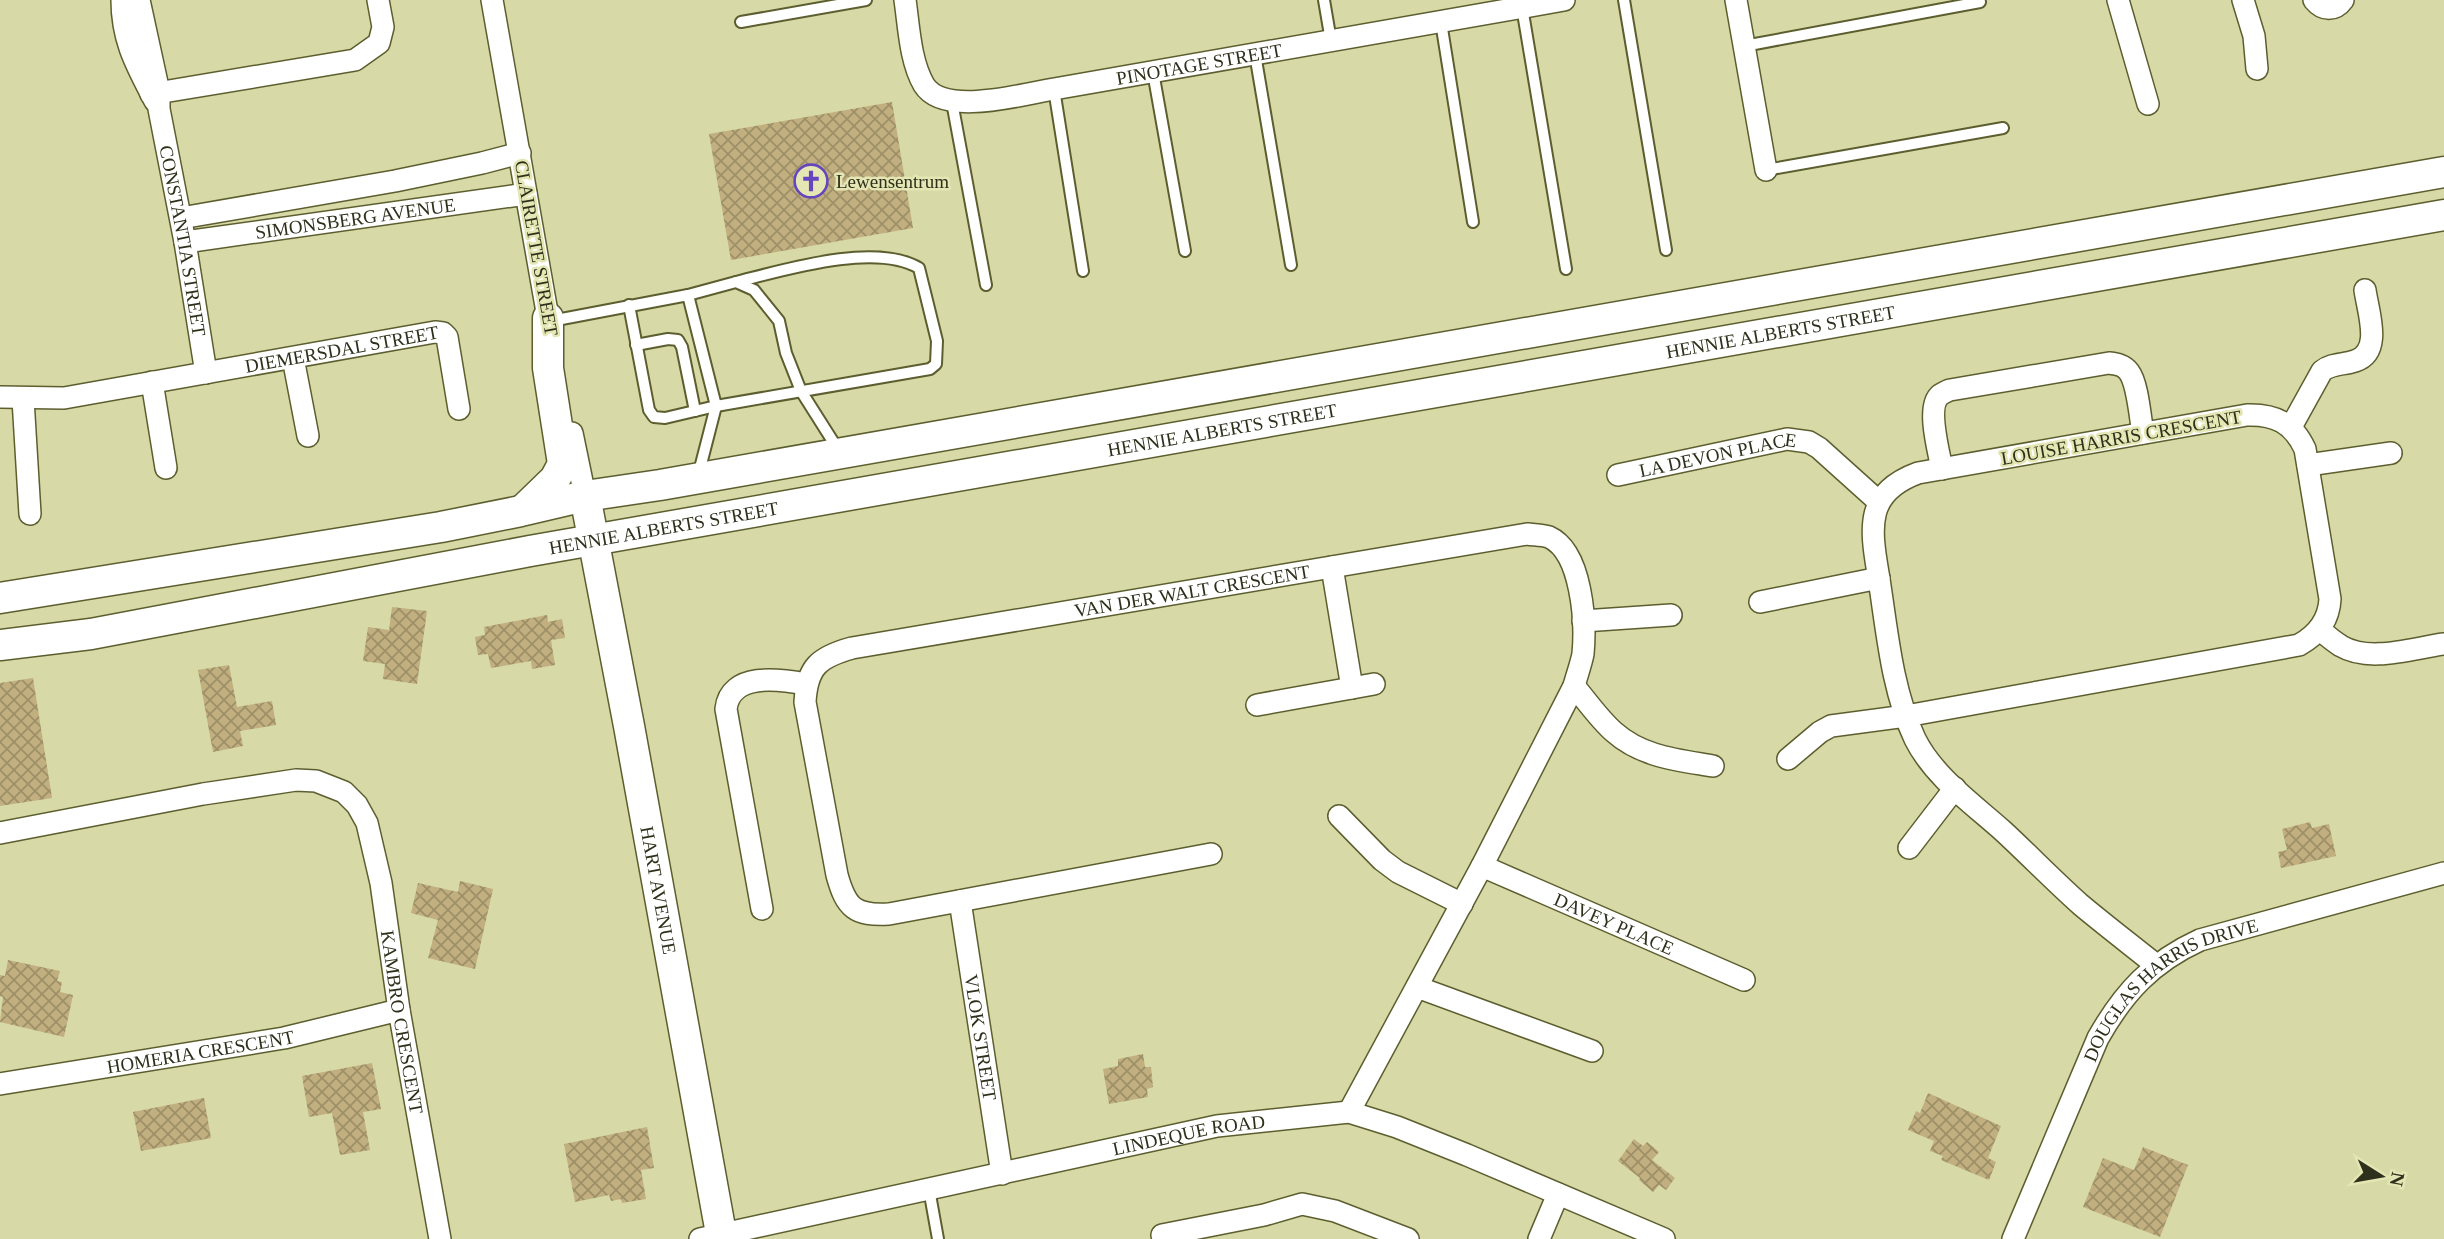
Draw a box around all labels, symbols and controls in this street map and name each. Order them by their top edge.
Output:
street label: PINOTAGE STREET [1115,39,1284,89]
street label: CONSTANTIA STREET [155,144,210,338]
street label: CLAIRETTE STREET [511,159,562,338]
church icon: Lewensentrum [792,162,830,200]
place label: Lewensentrum [836,171,949,192]
street label: SIMONSBERG AVENUE [254,194,457,243]
street label: HENNIE ALBERTS STREET [1664,301,1897,362]
street label: DIEMERSDAL STREET [243,322,441,377]
street label: HENNIE ALBERTS STREET [1106,400,1339,460]
street label: LOUISE HARRIS CRESCENT [1999,406,2243,469]
street label: LA DEVON PLACE [1637,429,1798,481]
street label: HENNIE ALBERTS STREET [547,498,780,558]
street label: VAN DER WALT CRESCENT [1073,561,1312,621]
street label: HART AVENUE [636,825,680,956]
street label: DAVEY PLACE [1551,889,1677,959]
street label: DOUGLAS HARRIS DRIVE [2079,915,2261,1065]
street label: KAMBRO CRESCENT [377,929,427,1116]
street label: VLOK STREET [960,973,1001,1102]
street label: HOMERIA CRESCENT [105,1026,297,1078]
street label: LINDEQUE ROAD [1111,1111,1266,1160]
north arrow [2346,1141,2416,1211]
text: N [2386,1170,2409,1188]

